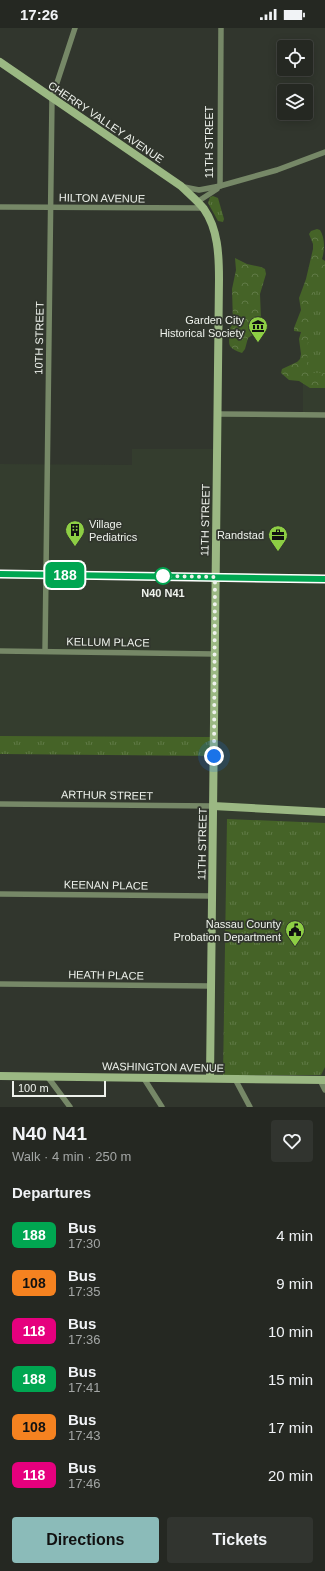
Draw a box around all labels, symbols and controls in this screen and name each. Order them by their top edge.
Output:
text: 17:26 [20,6,58,23]
map controls [277,40,313,120]
button: locate [277,40,313,76]
street label: CHERRY VALLEY AVENUE [46,79,166,165]
button: layers [277,84,313,120]
street label: 11TH STREET [203,105,215,178]
street label: HILTON AVENUE [59,191,145,205]
street label: 10TH STREET [32,301,46,375]
place label: Garden City Historical Society [160,314,244,339]
museum icon: Garden City Historical Society [247,315,269,343]
street label: 11TH STREET [198,483,212,556]
place label: Village Pediatrics [89,518,138,543]
building icon: Village Pediatrics [64,519,86,547]
office icon: Randstad [267,524,289,552]
place label: Randstad [217,529,264,541]
line badge: 188 [42,562,88,588]
text: 188 [53,567,77,583]
marker: N40 N41 [154,567,172,585]
place label: N40 N41 [141,587,185,599]
street label: KELLUM PLACE [66,635,150,649]
your location [204,746,224,766]
street label: ARTHUR STREET [61,788,153,802]
street label: 11TH STREET [195,807,209,880]
street label: KEENAN PLACE [64,878,148,892]
place label: Nassau County Probation Department [173,918,281,943]
public building icon: Nassau County Probation Department [284,919,306,947]
street label: HEATH PLACE [68,968,144,982]
street label: WASHINGTON AVENUE [102,1060,224,1074]
scale bar [12,1079,106,1098]
text: 100 m [18,1082,49,1094]
button: heart [271,1120,313,1162]
text: N40 N41 [12,1123,87,1144]
text: Walk · 4 min · 250 m [12,1149,131,1164]
text: Departures [12,1184,91,1201]
text: Bus [68,1219,96,1236]
text: 188 [22,1227,46,1243]
text: 4 min [276,1227,313,1244]
text: 17:30 [68,1236,101,1251]
text: Bus [68,1267,96,1284]
text: 108 [22,1275,46,1291]
text: 9 min [276,1275,313,1292]
text: 17:35 [68,1284,101,1299]
text: Bus [68,1315,96,1332]
text: 118 [23,1323,45,1339]
text: 10 min [268,1323,313,1340]
text: 17:36 [68,1332,101,1347]
text: Bus [68,1363,96,1380]
text: 188 [22,1371,46,1387]
text: 15 min [268,1371,313,1388]
text: 17:41 [68,1380,101,1395]
text: Bus [68,1411,96,1428]
text: 108 [22,1419,46,1435]
text: 17 min [268,1419,313,1436]
text: 17:43 [68,1428,101,1443]
text: Bus [68,1459,96,1476]
text: 118 [23,1467,45,1483]
text: 20 min [268,1467,313,1484]
text: 17:46 [68,1476,101,1491]
button: Directions [12,1517,159,1563]
button: Tickets [167,1517,313,1563]

